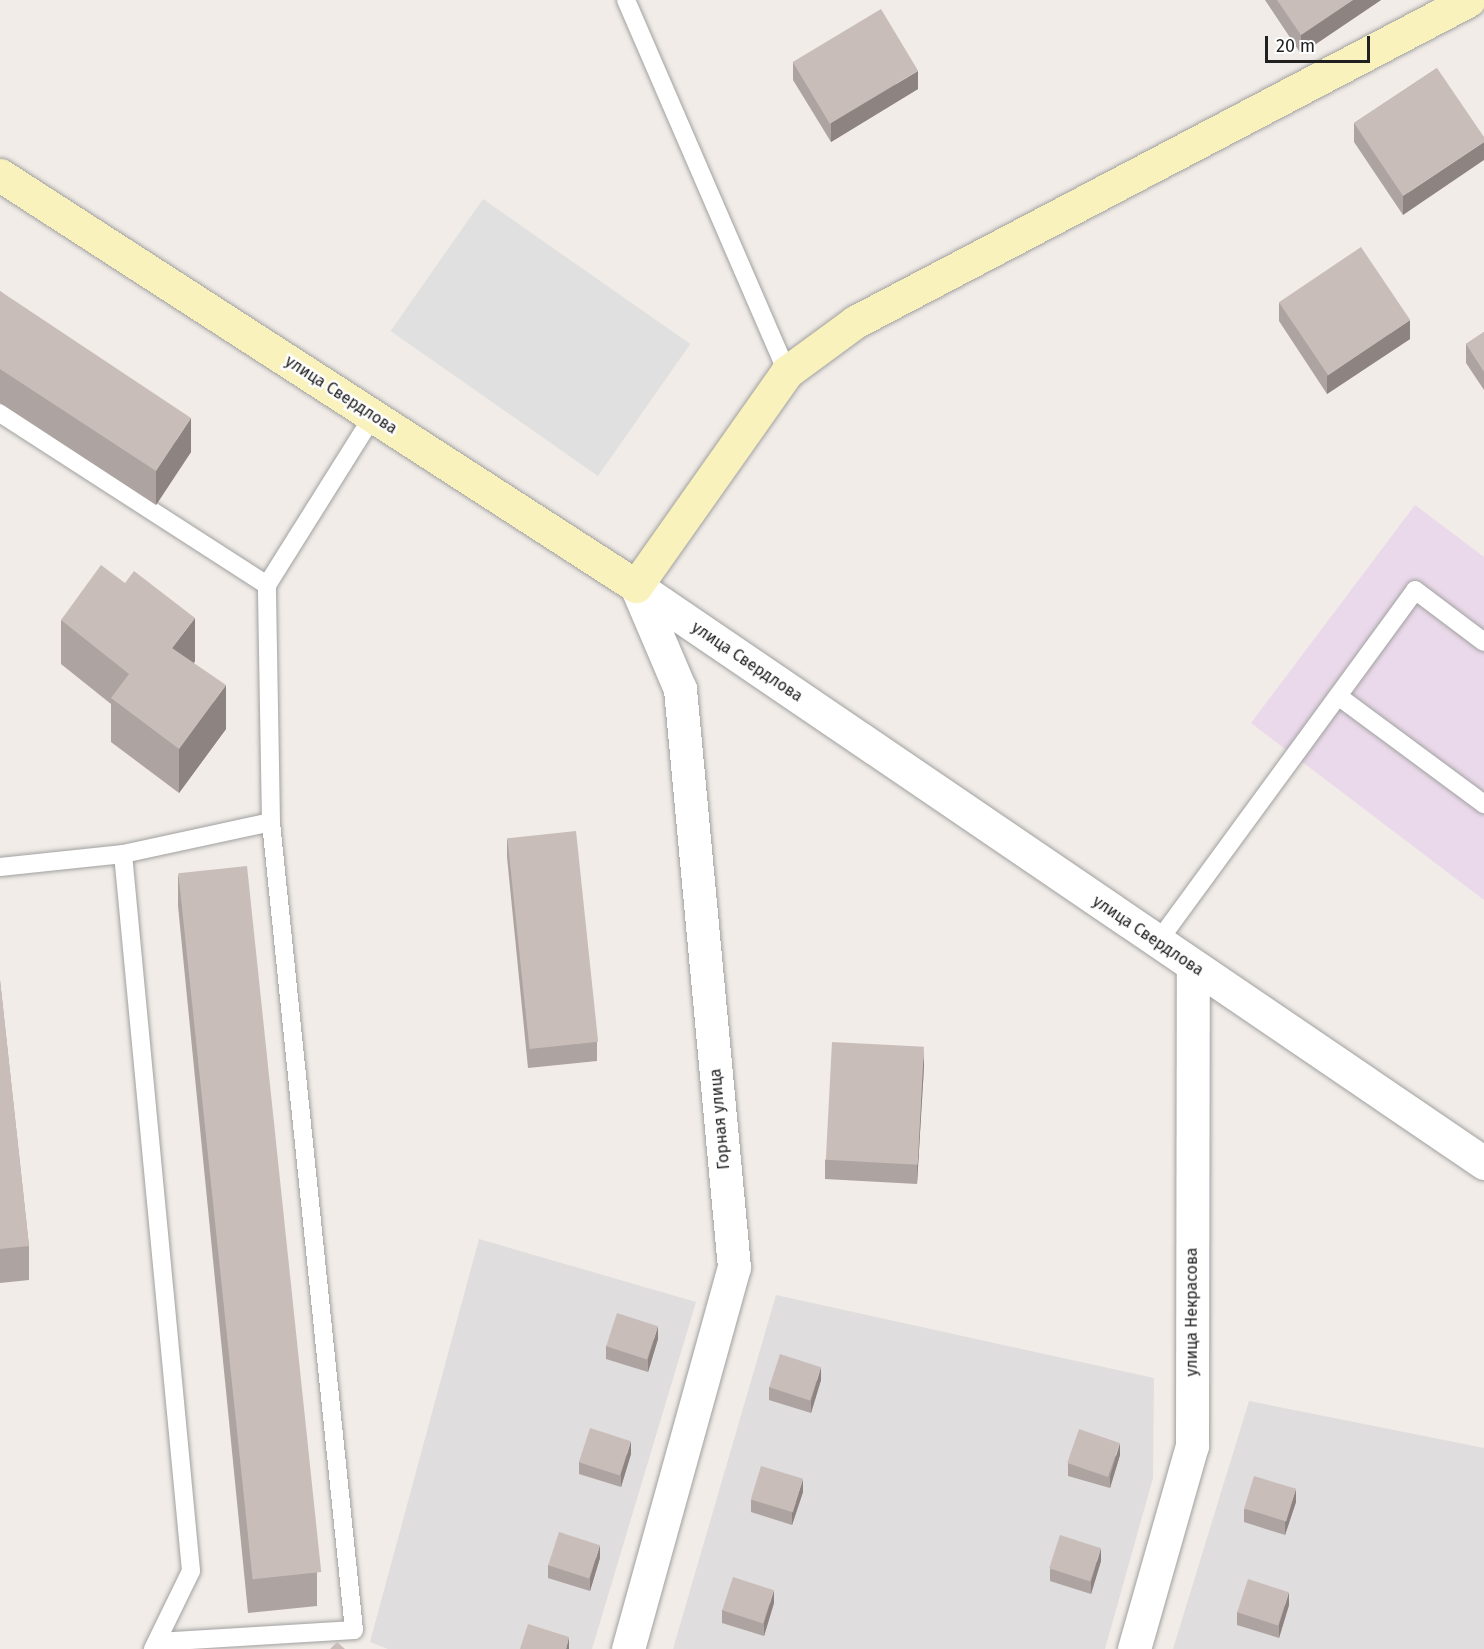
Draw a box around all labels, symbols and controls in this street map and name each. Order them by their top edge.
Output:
scale bar [1268,24,1373,62]
text: 20 m [1276,35,1315,57]
street label: улица Свердлова [281,352,401,438]
street label: улица Свердлова [688,618,806,706]
street label: улица Свердлова [1089,892,1207,980]
street label: Горная улица [706,1068,734,1170]
street label: улица Некрасова [1182,1247,1202,1377]

